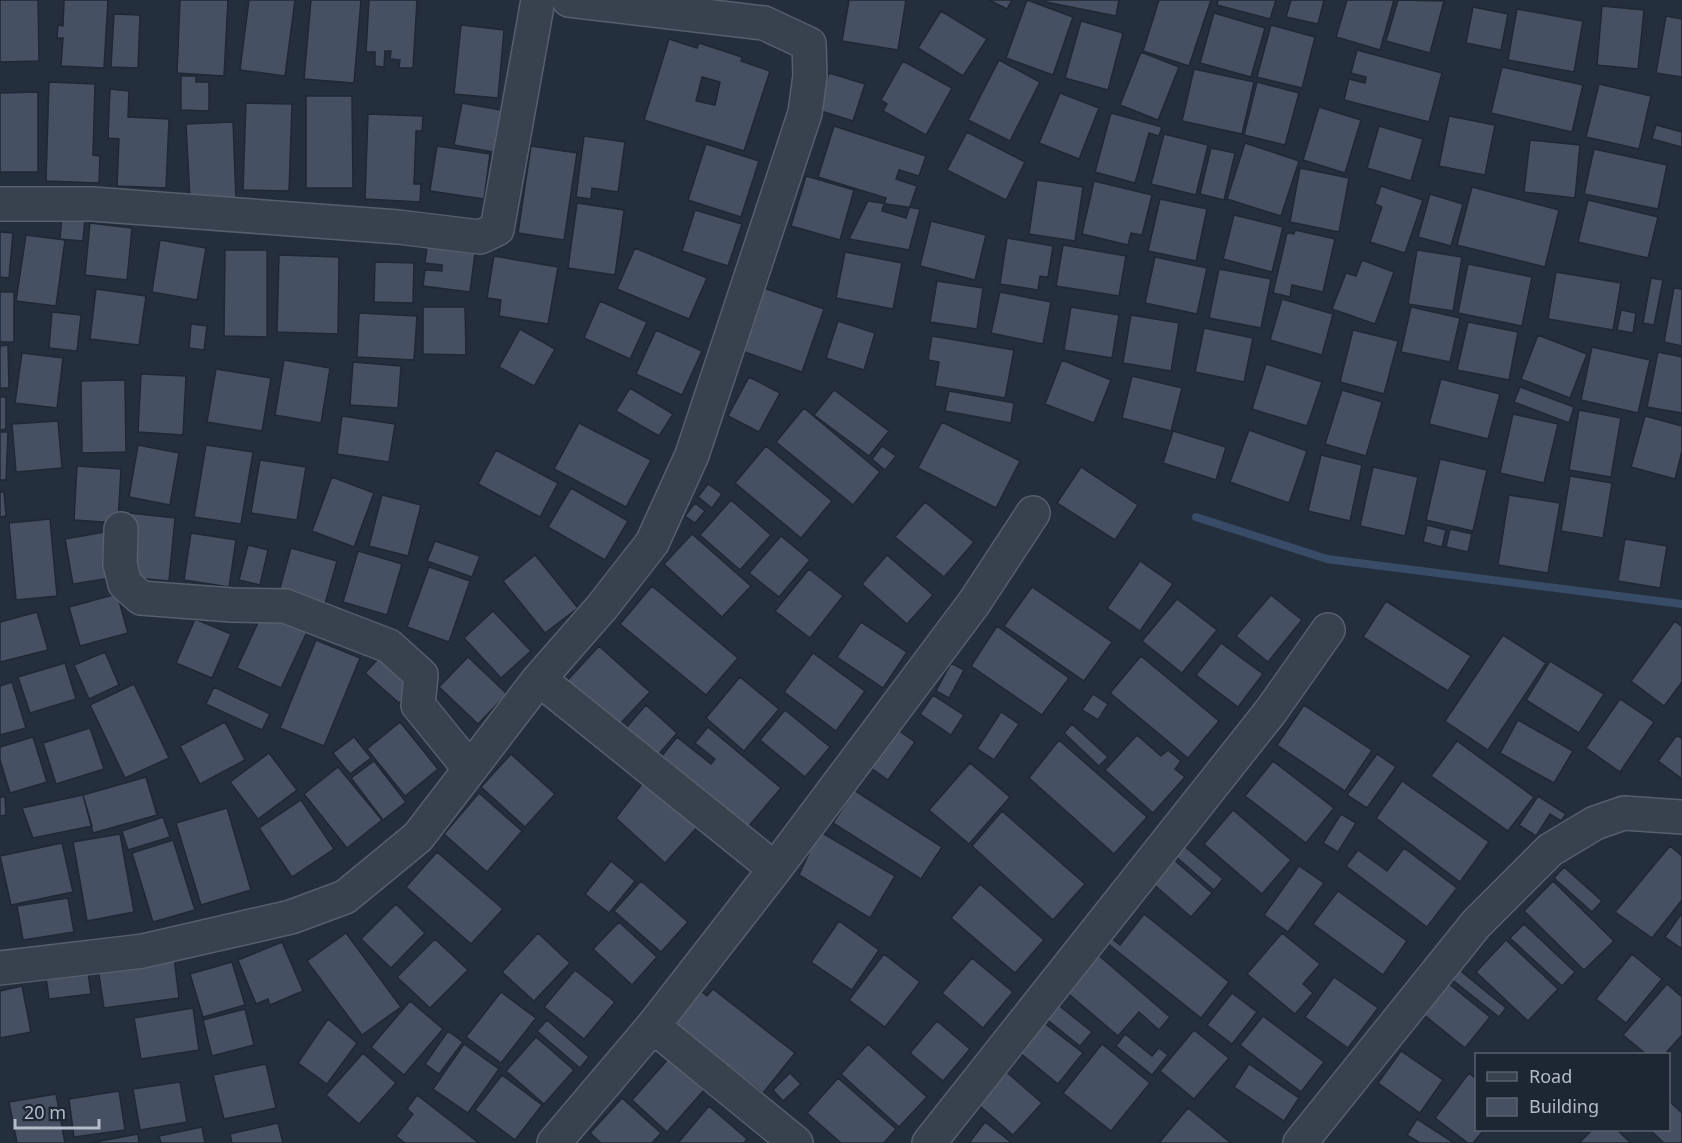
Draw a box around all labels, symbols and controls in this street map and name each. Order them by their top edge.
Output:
legend [1475,1053,1670,1131]
text: Road [1529,1064,1572,1088]
scale bar [15,1092,99,1130]
text: Building [1529,1094,1599,1118]
text: 20 m [24,1100,66,1124]

